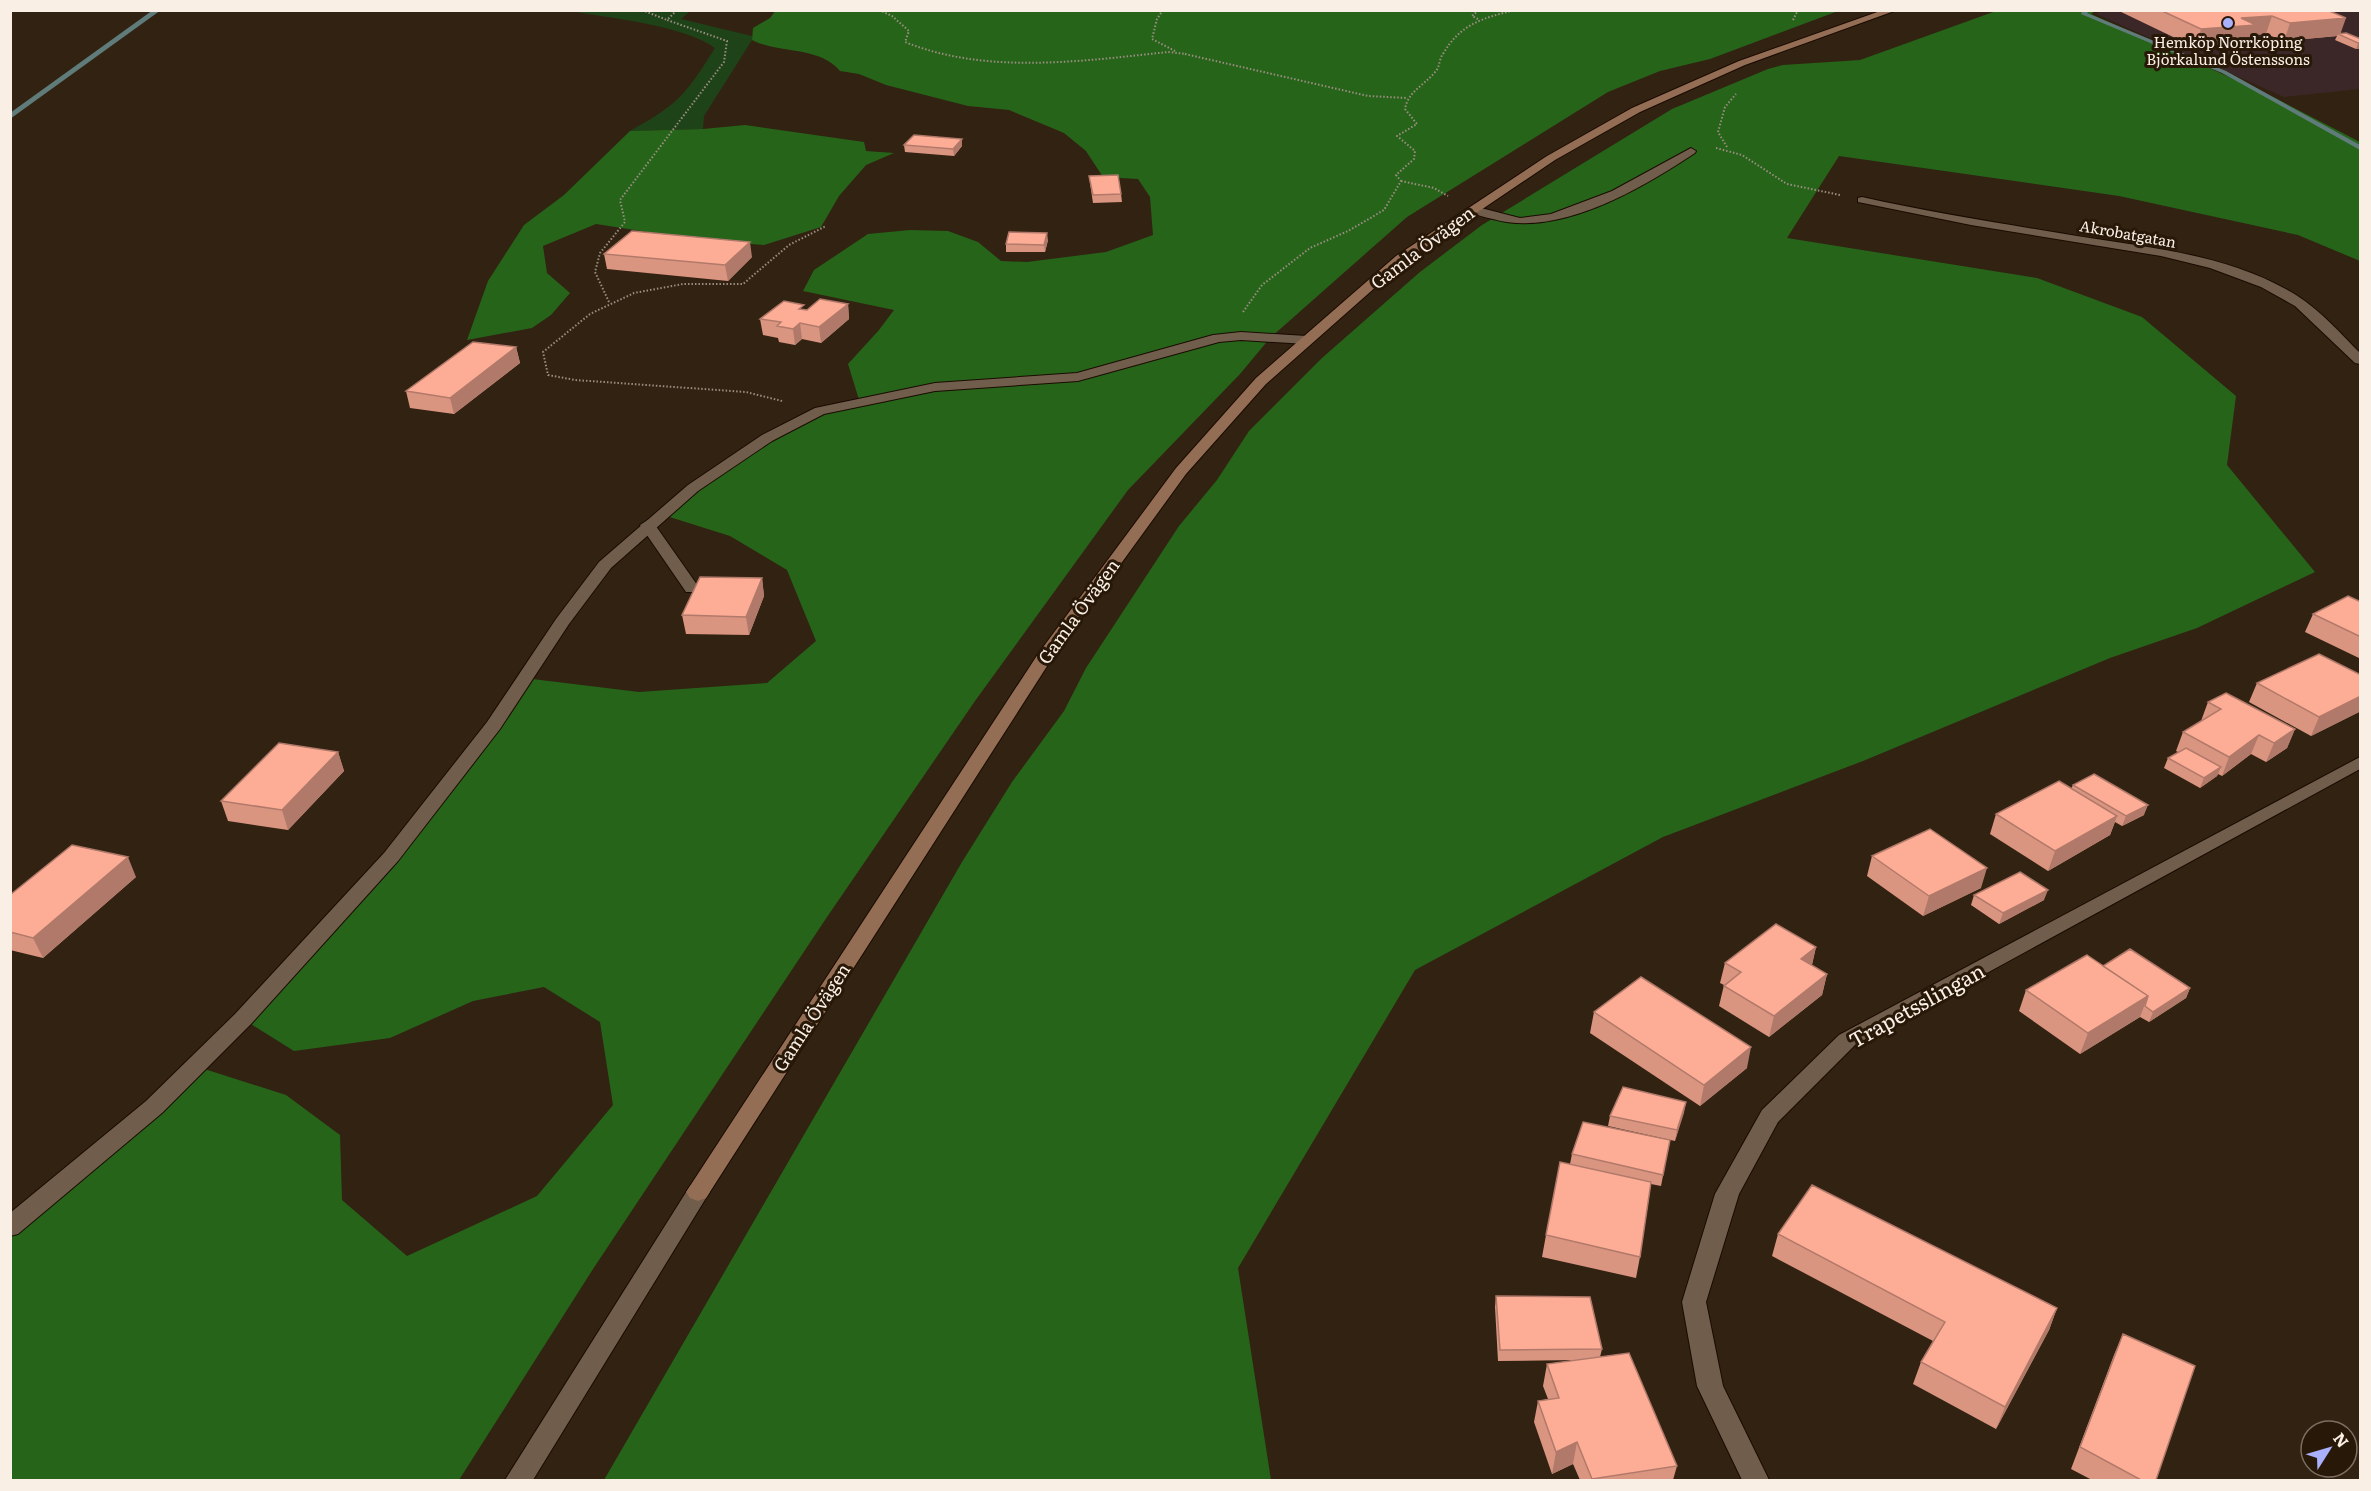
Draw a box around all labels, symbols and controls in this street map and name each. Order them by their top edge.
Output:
marker: Hemköp Norrköping Björkalund Östenssons [2221,16,2235,30]
place label: Hemköp Norrköping Björkalund Östenssons [2146,30,2310,70]
street label: Gamla Övägen [1364,199,1480,295]
street label: Akrobatgatan [2078,213,2178,253]
street label: Gamla Övägen [1031,553,1125,669]
street label: Trapetsslingan [1842,954,1990,1054]
street label: Gamla Övägen [766,958,856,1076]
north arrow [2299,1419,2359,1479]
text: N [2328,1427,2355,1452]

